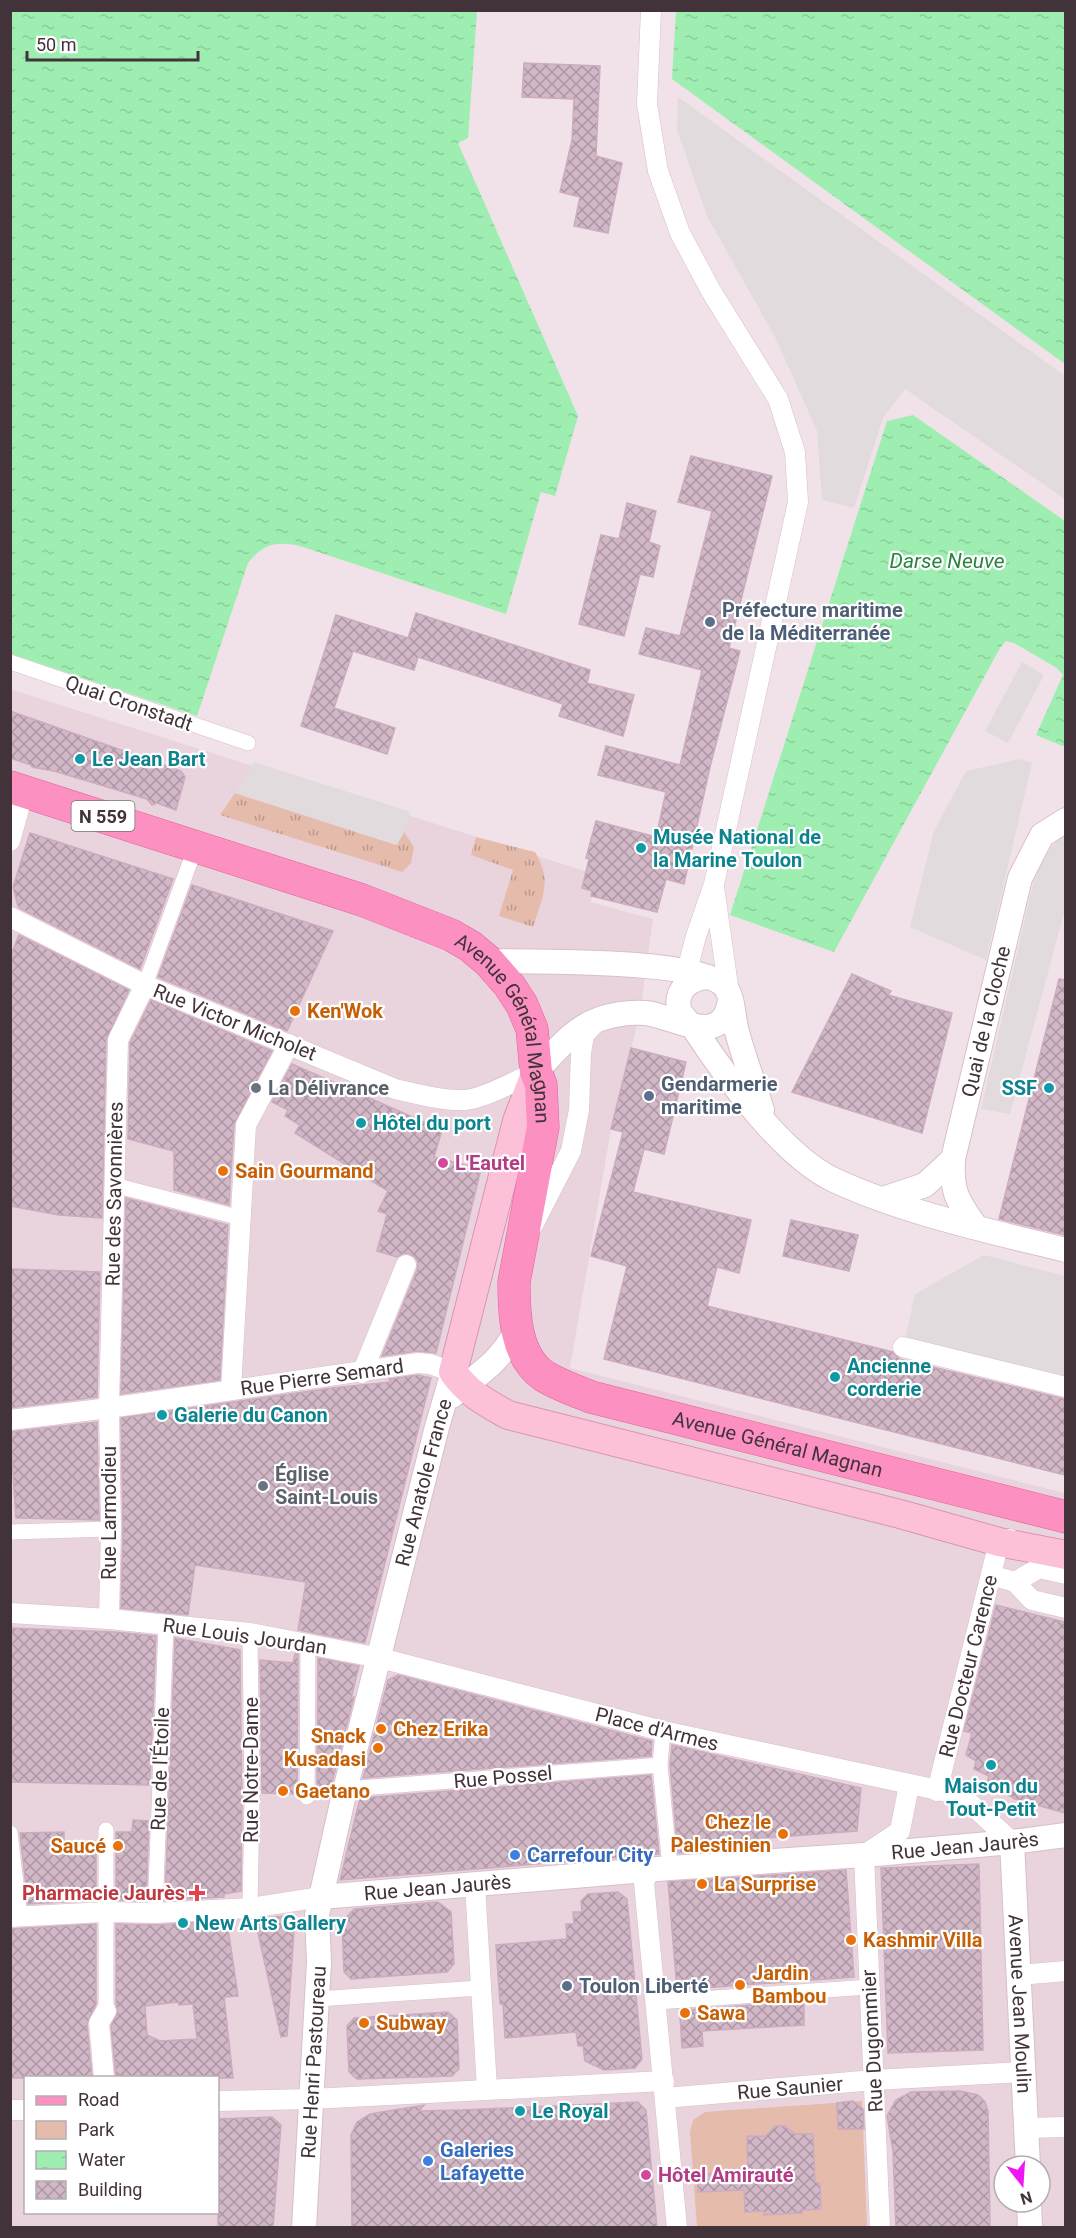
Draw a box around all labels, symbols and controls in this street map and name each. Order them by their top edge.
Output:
scale bar [27,24,198,62]
text: 50 m [36,34,76,55]
water label: Darse Neuve [890,549,1005,573]
place label: Préfecture maritime de la Méditerranée [722,598,903,645]
marker: Préfecture maritime de la Méditerranée [703,615,717,629]
street label: Quai Cronstadt [62,670,196,736]
place label: Le Jean Bart [92,747,206,771]
marker: Le Jean Bart [73,752,87,766]
road number: N 559 [72,801,134,831]
place label: Musée National de la Marine Toulon [653,825,821,872]
marker: Musée National de la Marine Toulon [634,841,648,855]
street label: Avenue Général Magnan [451,928,555,1124]
street label: Quai de la Cloche [956,943,1015,1099]
street label: Rue Victor Micholet [150,978,320,1066]
place label: Ken'Wok [307,999,383,1023]
marker: Ken'Wok [288,1004,302,1018]
place label: Gendarmerie maritime [661,1072,778,1119]
place label: La Délivrance [268,1076,389,1100]
place label: SSF [1001,1076,1037,1100]
marker: La Délivrance [249,1081,263,1095]
marker: SSF [1042,1081,1056,1095]
marker: Gendarmerie maritime [642,1089,656,1103]
street label: Rue des Savonnières [100,1101,128,1287]
place label: Hôtel du port [373,1111,491,1135]
marker: Hôtel du port [354,1116,368,1130]
place label: L'Eautel [455,1151,525,1175]
marker: L'Eautel [436,1156,450,1170]
place label: Sain Gourmand [235,1159,373,1183]
marker: Sain Gourmand [216,1164,230,1178]
street label: Rue Pierre Semard [239,1354,405,1400]
place label: Ancienne corderie [847,1354,931,1401]
marker: Ancienne corderie [828,1370,842,1384]
street label: Rue Anatole France [390,1396,457,1569]
place label: Galerie du Canon [174,1403,328,1427]
street label: Avenue Général Magnan [670,1406,885,1482]
marker: Galerie du Canon [155,1408,169,1422]
street label: Rue Larmodieu [97,1446,121,1580]
place label: Église Saint-Louis [275,1462,378,1509]
marker: Église Saint-Louis [256,1479,270,1493]
street label: Rue Docteur Carence [934,1572,1002,1760]
street label: Rue Louis Jourdan [161,1613,329,1659]
street label: Rue Notre-Dame [239,1697,263,1843]
street label: Place d'Armes [593,1702,721,1756]
street label: Rue de l'Étoile [146,1707,174,1831]
place label: Chez Erika [393,1717,489,1741]
marker: Chez Erika [374,1722,388,1736]
place label: Snack Kusadasi [284,1724,366,1771]
marker: Snack Kusadasi [371,1741,385,1755]
marker: Maison du Tout-Petit [984,1758,998,1772]
street label: Rue Possel [453,1761,553,1793]
place label: Maison du Tout-Petit [944,1774,1038,1821]
place label: Gaetano [295,1779,370,1803]
marker: Gaetano [276,1784,290,1798]
place label: Chez le Palestinien [671,1810,771,1857]
marker: Chez le Palestinien [776,1827,790,1841]
street label: Rue Jean Jaurès [890,1827,1040,1865]
place label: Saucé [51,1834,106,1858]
marker: Saucé [111,1839,125,1853]
place label: Carrefour City [527,1843,654,1867]
marker: Carrefour City [508,1848,522,1862]
street label: Rue Jean Jaurès [363,1869,512,1905]
place label: La Surprise [714,1872,816,1896]
marker: La Surprise [695,1877,709,1891]
place label: Pharmacie Jaurès [22,1881,185,1905]
marker: Pharmacie Jaurès [190,1886,204,1900]
place label: New Arts Gallery [195,1911,347,1935]
street label: Avenue Jean Moulin [1004,1913,1036,2094]
marker: New Arts Gallery [176,1916,190,1930]
place label: Kashmir Villa [863,1928,983,1952]
marker: Kashmir Villa [844,1933,858,1947]
place label: Jardin Bambou [752,1961,827,2008]
street label: Rue Henri Pastoureau [296,1965,331,2159]
street label: Rue Dugommier [856,1969,888,2113]
place label: Toulon Liberté [579,1974,709,1998]
marker: Jardin Bambou [733,1978,747,1992]
marker: Toulon Liberté [560,1979,574,1993]
place label: Sawa [697,2001,746,2025]
marker: Sawa [678,2006,692,2020]
place label: Subway [376,2011,447,2035]
marker: Subway [357,2016,371,2030]
street label: Rue Saunier [736,2071,844,2105]
legend [24,2076,219,2214]
text: Road [78,2089,119,2110]
place label: Le Royal [532,2099,608,2123]
marker: Le Royal [513,2104,527,2118]
text: Park [78,2119,115,2140]
place label: Galeries Lafayette [440,2138,525,2185]
text: Water [78,2149,125,2170]
marker: Galeries Lafayette [421,2154,435,2168]
north arrow [992,2154,1052,2214]
place label: Hôtel Amirauté [658,2163,794,2187]
marker: Hôtel Amirauté [639,2168,653,2182]
text: Building [78,2179,142,2200]
text: N [1018,2187,1034,2209]

